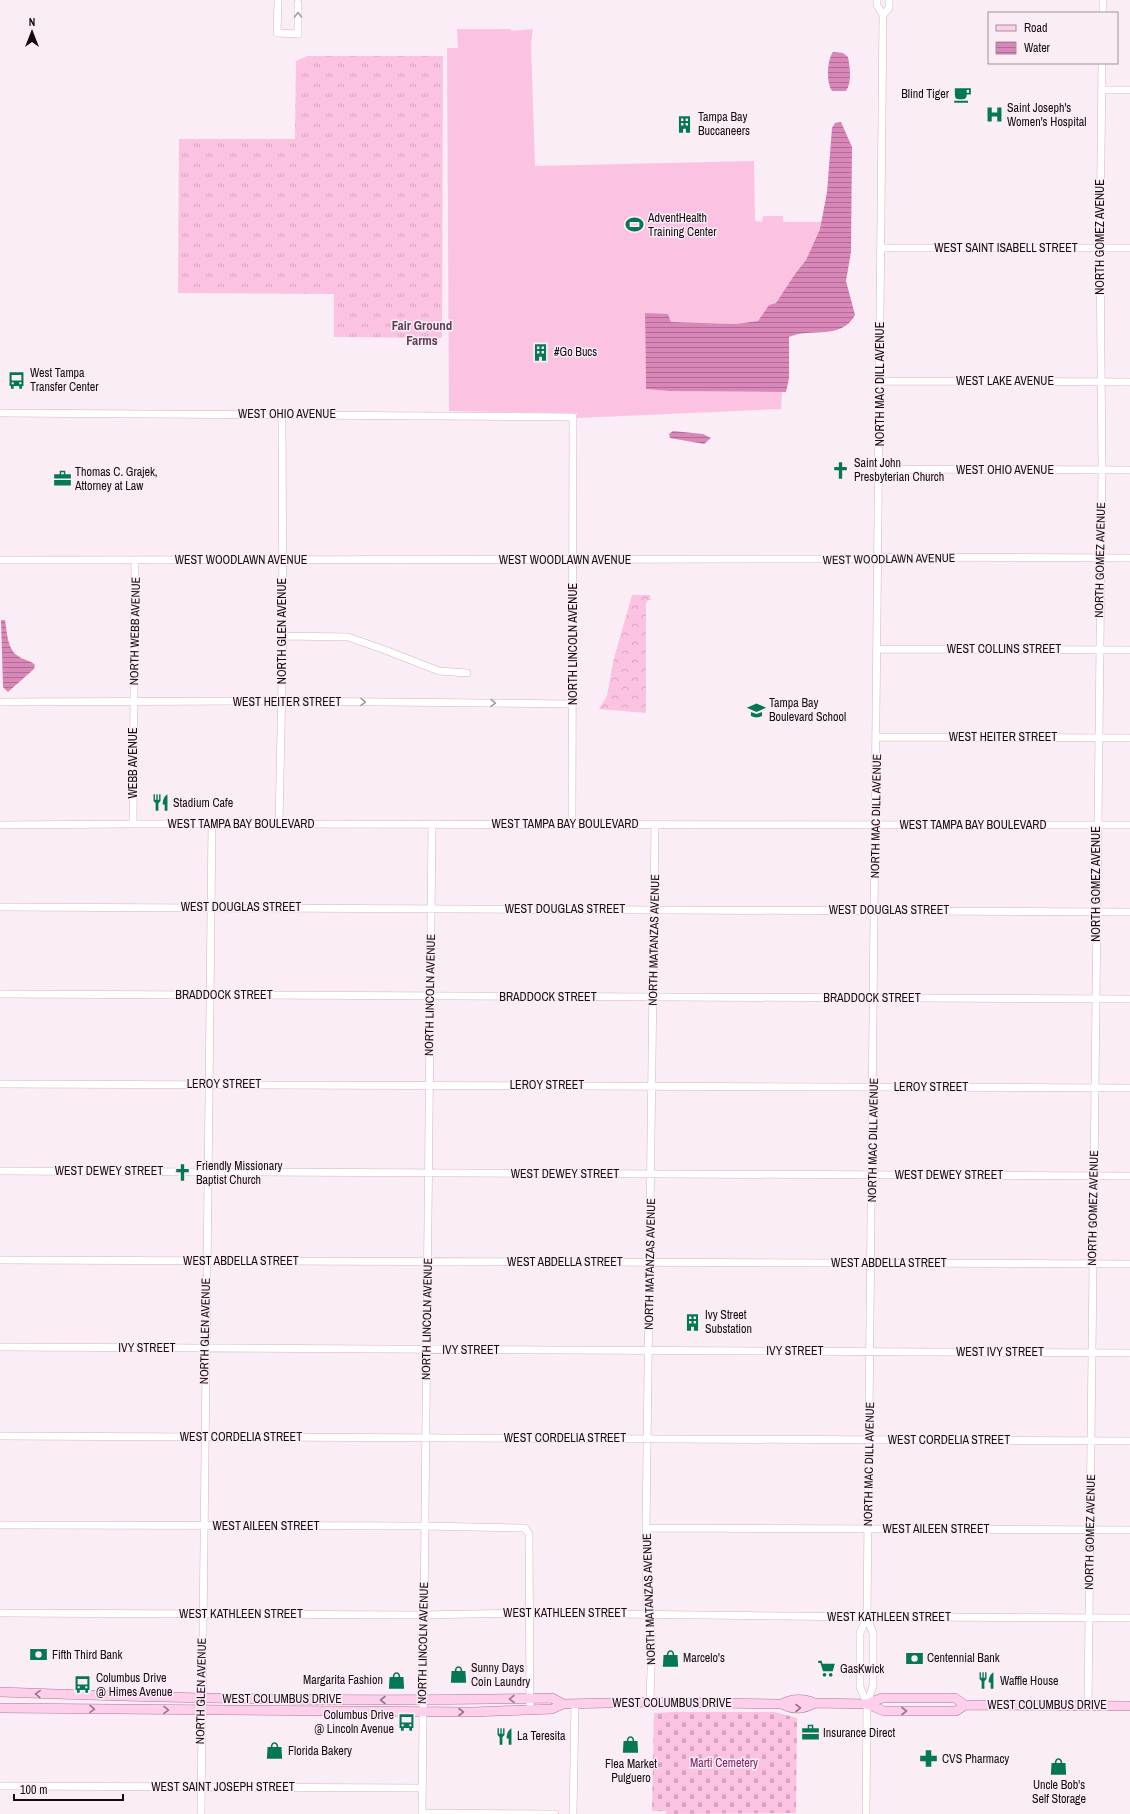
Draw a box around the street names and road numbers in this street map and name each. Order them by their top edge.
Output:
street label: NORTH GOMEZ AVENUE [1092,179,1108,295]
street label: WEST SAINT ISABELL STREET [934,240,1078,256]
street label: NORTH MAC DILL AVENUE [872,322,888,446]
street label: WEST LAKE AVENUE [956,373,1054,389]
street label: WEST OHIO AVENUE [238,406,336,422]
street label: WEST OHIO AVENUE [956,462,1054,478]
street label: NORTH GOMEZ AVENUE [1091,502,1109,618]
street label: WEST WOODLAWN AVENUE [823,550,955,568]
street label: WEST WOODLAWN AVENUE [175,552,307,568]
street label: WEST WOODLAWN AVENUE [499,552,631,568]
street label: NORTH WEBB AVENUE [126,577,144,685]
street label: NORTH GLEN AVENUE [274,578,290,684]
street label: NORTH LINCOLN AVENUE [565,583,581,705]
street label: WEST COLLINS STREET [947,641,1061,657]
street label: WEST HEITER STREET [233,694,341,710]
street label: WEBB AVENUE [125,728,141,798]
street label: WEST HEITER STREET [949,729,1057,745]
street label: NORTH MAC DILL AVENUE [867,754,885,878]
street label: WEST TAMPA BAY BOULEVARD [167,816,315,832]
street label: WEST TAMPA BAY BOULEVARD [491,816,639,832]
street label: WEST TAMPA BAY BOULEVARD [899,817,1047,833]
street label: NORTH GOMEZ AVENUE [1088,826,1104,942]
street label: NORTH MATANZAS AVENUE [645,874,663,1006]
street label: WEST DOUGLAS STREET [181,899,301,915]
street label: WEST DOUGLAS STREET [505,901,625,917]
street label: WEST DOUGLAS STREET [829,902,949,918]
street label: NORTH LINCOLN AVENUE [421,934,439,1056]
street label: BRADDOCK STREET [175,987,273,1003]
street label: BRADDOCK STREET [499,989,597,1005]
street label: BRADDOCK STREET [823,990,921,1006]
street label: LEROY STREET [187,1076,261,1092]
street label: LEROY STREET [510,1077,584,1093]
street label: NORTH MAC DILL AVENUE [864,1078,882,1202]
street label: LEROY STREET [894,1079,968,1095]
street label: NORTH GOMEZ AVENUE [1084,1150,1102,1266]
street label: WEST DEWEY STREET [55,1163,163,1179]
street label: WEST DEWEY STREET [511,1166,619,1182]
street label: WEST DEWEY STREET [895,1167,1003,1183]
street label: NORTH MATANZAS AVENUE [641,1198,659,1330]
street label: WEST ABDELLA STREET [183,1253,299,1269]
street label: WEST ABDELLA STREET [507,1254,623,1270]
street label: WEST ABDELLA STREET [831,1255,947,1271]
street label: NORTH LINCOLN AVENUE [418,1258,436,1380]
street label: NORTH GLEN AVENUE [196,1278,214,1384]
street label: IVY STREET [118,1340,176,1356]
street label: IVY STREET [442,1342,500,1358]
street label: IVY STREET [766,1343,824,1359]
street label: WEST IVY STREET [956,1344,1044,1360]
street label: NORTH MAC DILL AVENUE [860,1402,878,1526]
street label: WEST CORDELIA STREET [180,1429,302,1445]
street label: WEST CORDELIA STREET [504,1430,626,1446]
street label: WEST CORDELIA STREET [888,1432,1010,1448]
street label: NORTH GOMEZ AVENUE [1081,1474,1099,1590]
street label: WEST AILEEN STREET [212,1518,320,1534]
street label: WEST AILEEN STREET [882,1521,990,1537]
street label: NORTH MATANZAS AVENUE [639,1533,659,1665]
street label: NORTH LINCOLN AVENUE [414,1582,432,1704]
street label: WEST KATHLEEN STREET [503,1605,627,1621]
street label: WEST KATHLEEN STREET [179,1606,303,1622]
street label: WEST KATHLEEN STREET [827,1609,951,1625]
street label: NORTH GLEN AVENUE [192,1638,210,1744]
street label: WEST COLUMBUS DRIVE [222,1691,342,1707]
street label: WEST COLUMBUS DRIVE [612,1695,732,1711]
street label: WEST COLUMBUS DRIVE [987,1697,1107,1713]
street label: WEST SAINT JOSEPH STREET [151,1779,295,1795]

